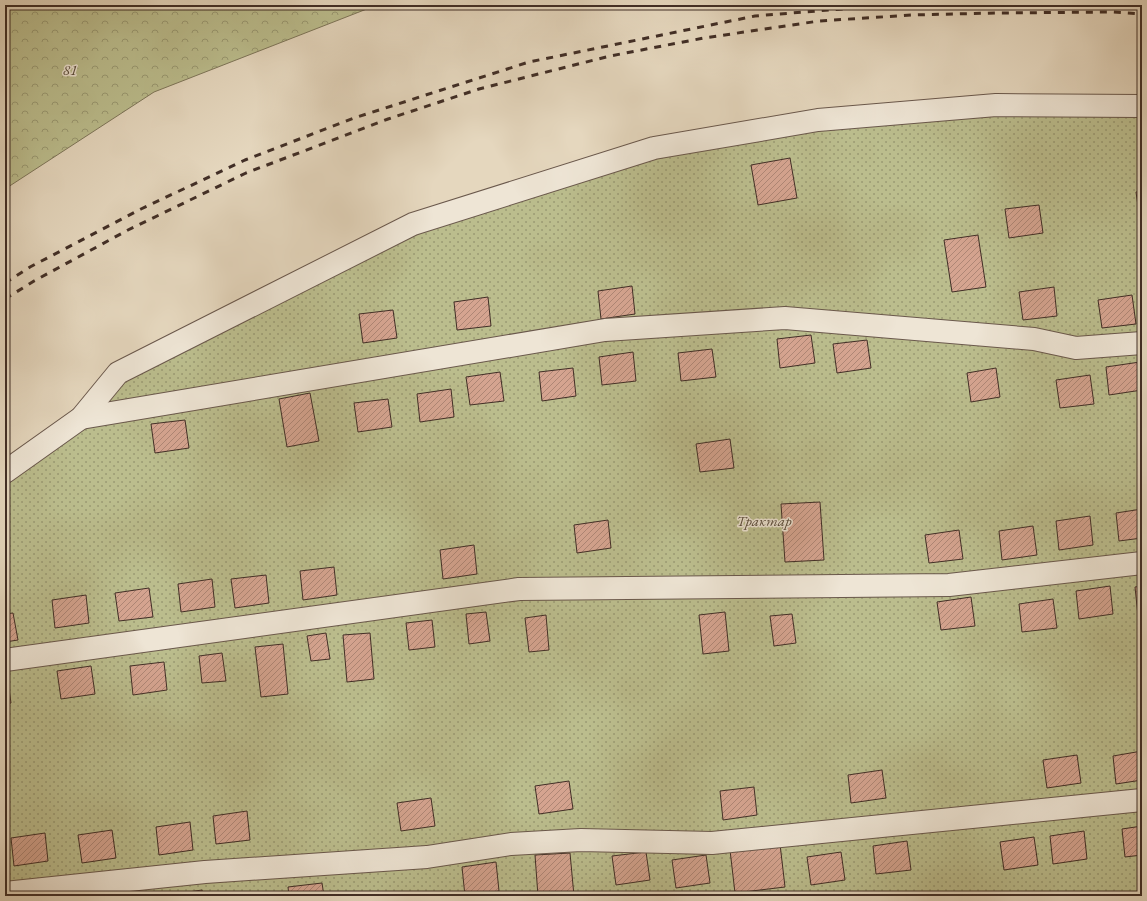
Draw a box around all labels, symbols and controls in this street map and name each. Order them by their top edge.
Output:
park label: 81 [63,60,77,79]
park label: Трактар [736,511,792,530]

